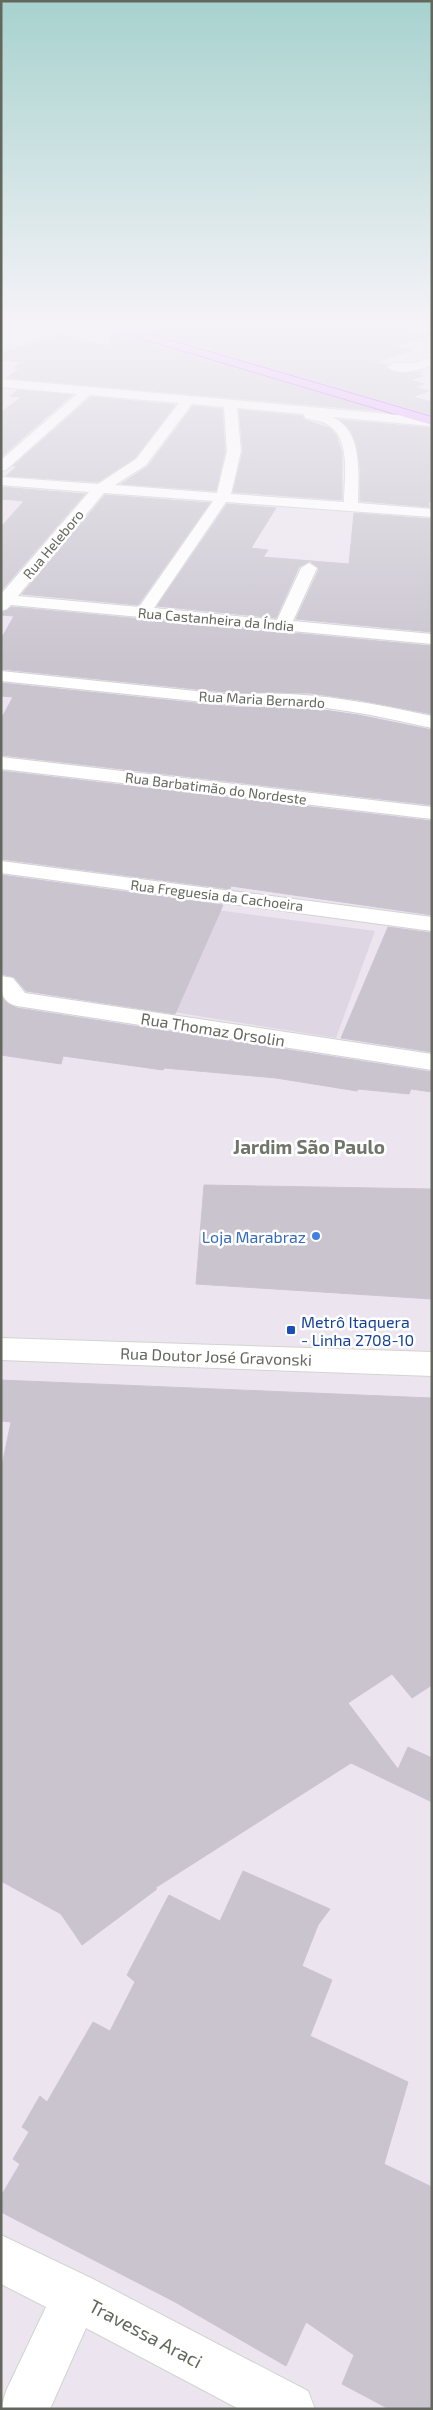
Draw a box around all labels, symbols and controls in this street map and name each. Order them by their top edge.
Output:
street label: Rua Heleboro [19,506,87,582]
street label: Rua Castanheira da Índia [137,604,295,634]
street label: Rua Maria Bernardo [198,687,326,711]
street label: Rua Barbatimão do Nordeste [124,768,308,808]
street label: Rua Freguesia da Cachoeira [130,876,304,914]
street label: Rua Thomaz Orsolin [140,1008,286,1050]
district label: Jardim São Paulo [233,1135,385,1158]
place label: Loja Marabraz [202,1227,306,1247]
marker: Loja Marabraz [310,1230,322,1242]
place label: Metrô Itaquera - Linha 2708-10 [301,1312,414,1349]
marker: Metrô Itaquera - Linha 2708-10 [285,1324,297,1336]
street label: Rua Doutor José Gravonski [120,1343,312,1369]
street label: Travessa Araci [85,2294,207,2372]

